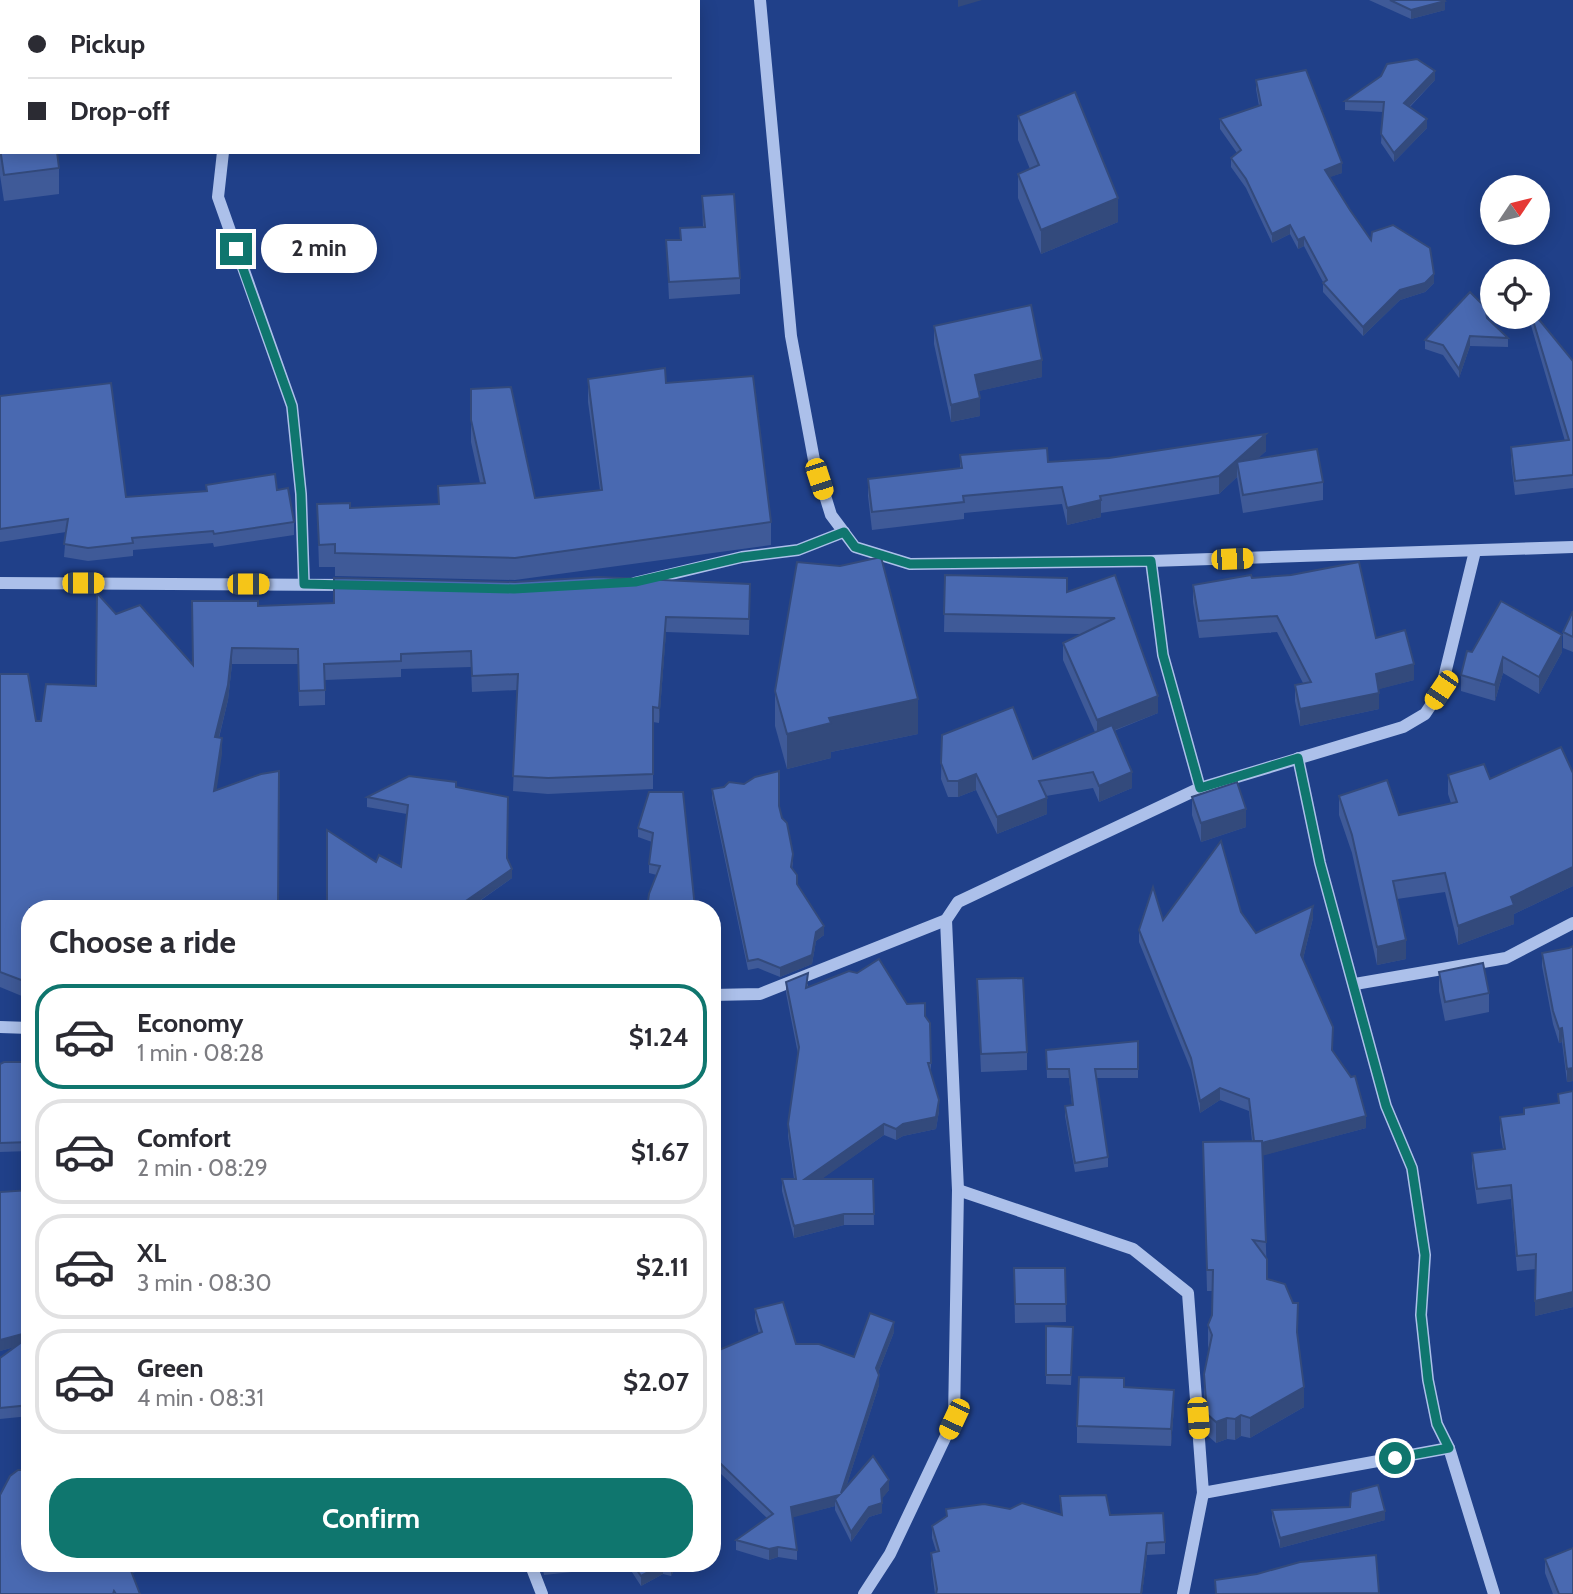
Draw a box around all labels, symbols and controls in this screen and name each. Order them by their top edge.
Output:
text: Pickup [70,28,145,60]
text: Drop-off [70,95,170,127]
north arrow [1480,175,1550,245]
map controls [1480,175,1550,329]
callout: 2 min [260,224,376,274]
route end [220,233,252,265]
text: 2 min [291,234,347,262]
button: locate [1480,259,1550,329]
car [803,456,836,502]
car [1211,548,1254,570]
car [63,573,105,594]
car [228,574,270,595]
car [1421,667,1462,713]
text: Choose a ride [49,922,236,961]
icon: car [53,1005,116,1068]
text: Economy [137,1007,243,1039]
text: $1.24 [629,1021,689,1053]
text: 1 min · 08:28 [137,1039,264,1067]
icon: car [53,1120,116,1183]
text: Comfort [137,1122,231,1154]
text: $1.67 [631,1136,689,1168]
text: 2 min · 08:29 [137,1154,268,1182]
icon: car [53,1235,116,1298]
text: XL [137,1237,166,1269]
text: $2.11 [636,1251,689,1283]
text: 3 min · 08:30 [137,1269,272,1297]
icon: car [53,1350,116,1413]
text: Green [137,1352,204,1384]
text: $2.07 [623,1366,689,1398]
text: 4 min · 08:31 [137,1384,264,1412]
car [936,1396,973,1442]
car [1187,1396,1210,1440]
route start [1379,1442,1411,1474]
button: Confirm [49,1478,693,1558]

